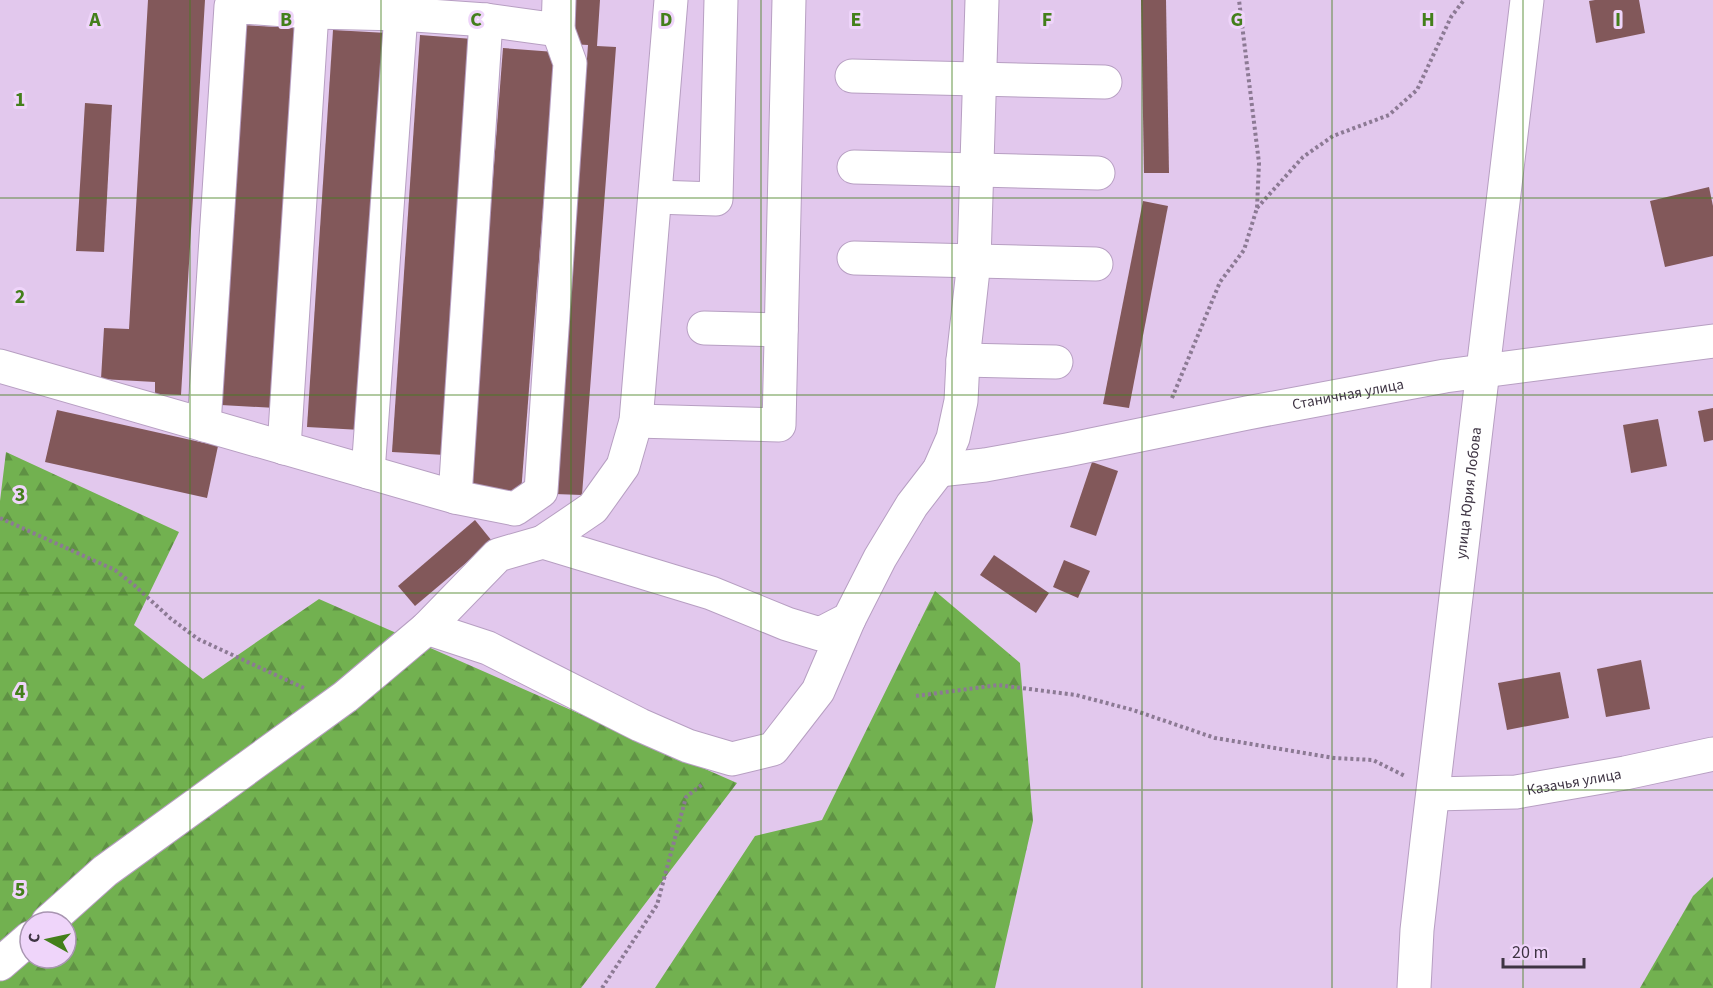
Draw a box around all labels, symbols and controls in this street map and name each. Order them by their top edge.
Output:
text: A [88,6,101,34]
text: B [280,6,292,34]
text: C [470,6,482,34]
text: D [660,6,672,34]
text: E [851,6,861,34]
text: F [1042,6,1052,34]
text: G [1231,6,1243,34]
text: H [1421,6,1435,34]
text: I [1615,6,1621,34]
text: 1 [15,86,25,114]
text: 2 [15,283,25,311]
street label: Станичная улица [1290,374,1405,415]
street label: улица Юрия Лобова [1451,426,1487,560]
text: 3 [15,481,25,509]
text: 4 [15,678,26,706]
street label: Казачья улица [1525,764,1623,801]
text: 5 [15,876,25,904]
north arrow [18,910,78,970]
scale bar [1503,931,1584,969]
text: С [23,932,46,944]
text: 20 m [1512,940,1548,965]

